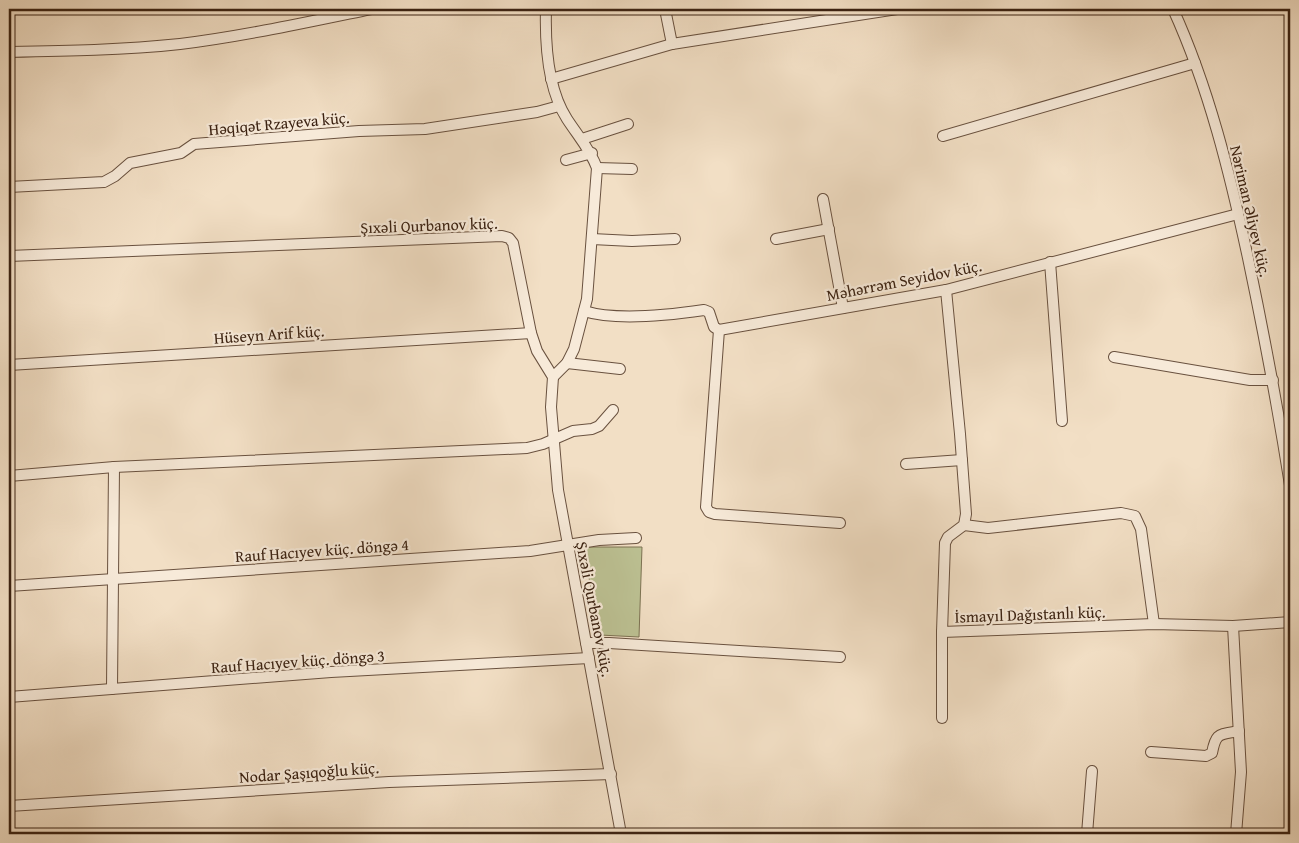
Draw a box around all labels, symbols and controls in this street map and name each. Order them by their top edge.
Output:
street label: Həqiqət Rzayeva küç. [208,105,351,141]
street label: Nəriman Əliyev küç. [1224,143,1278,279]
street label: Şıxəli Qurbanov küç. [360,211,498,239]
street label: Məhərrəm Seyidov küç. [824,253,984,307]
street label: Hüseyn Arif küç. [213,318,325,350]
street label: Rauf Hacıyev küç. döngə 4 [234,532,410,568]
street label: Şıxəli Qurbanov küç. [570,539,620,679]
street label: İsmayıl Dağıstanlı küç. [954,599,1106,629]
street label: Rauf Hacıyev küç. döngə 3 [210,643,386,679]
street label: Nodar Şaşıqoğlu küç. [238,755,380,789]

